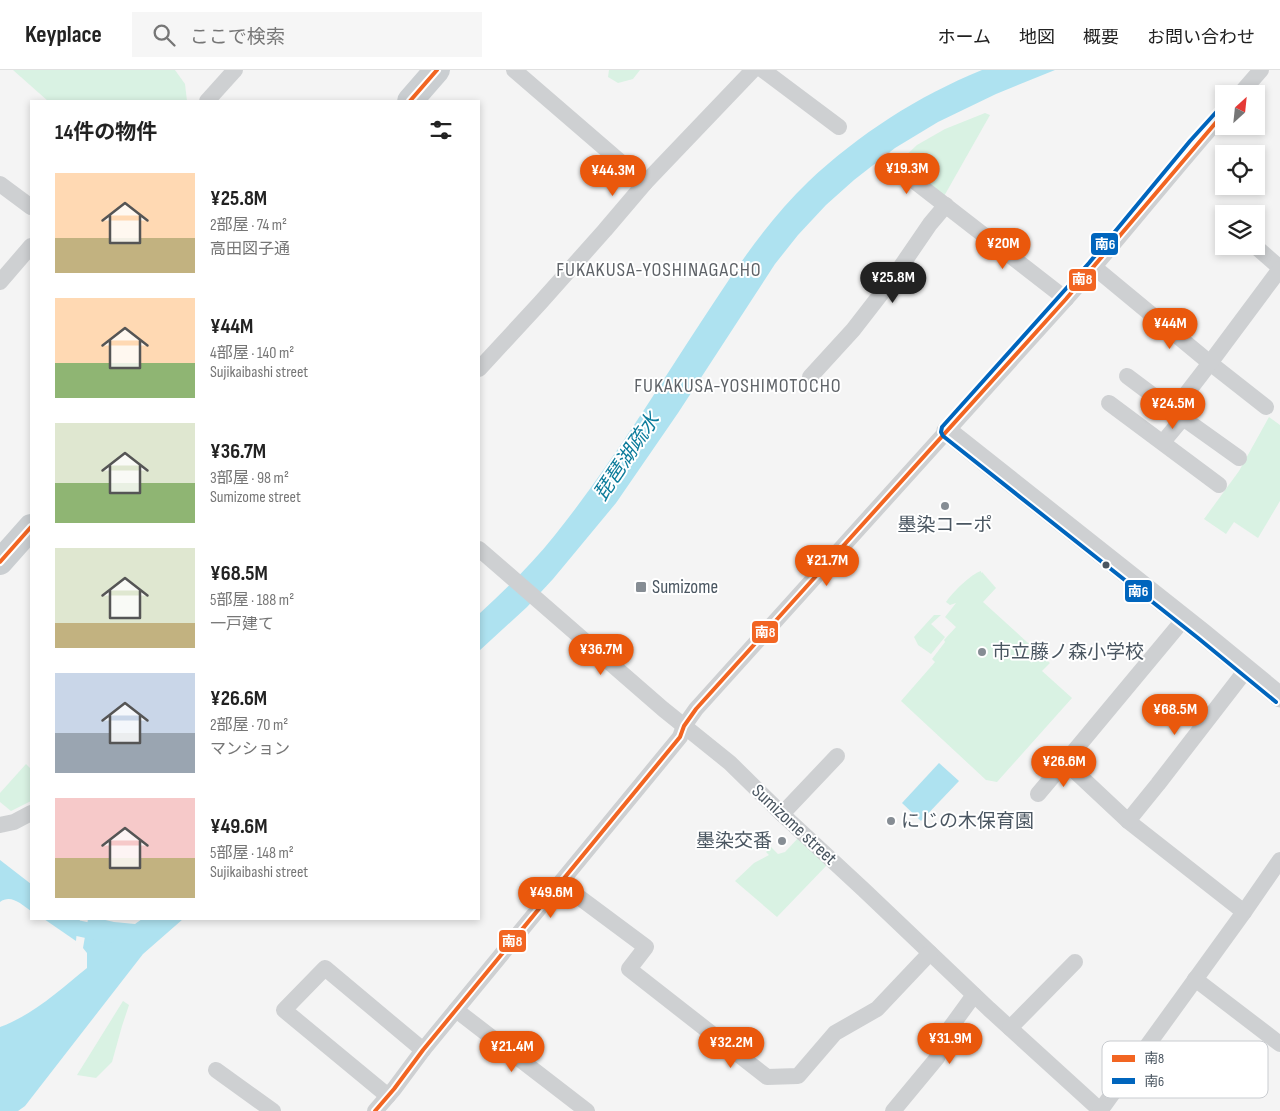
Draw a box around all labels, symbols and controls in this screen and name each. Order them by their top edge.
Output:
search box [132,12,482,57]
text: Keyplace [25,20,102,49]
icon: search [150,21,178,49]
text: ここで検索 [190,26,285,49]
text: ホーム [938,27,991,48]
text: 地図 [1019,27,1055,48]
text: 概要 [1083,27,1119,48]
text: お問い合わせ [1147,27,1255,48]
north arrow [1215,85,1265,135]
map controls [1215,85,1265,255]
icon: filters [427,116,455,144]
text: 14件の物件 [55,120,157,145]
button: locate [1215,145,1265,195]
pin: ¥19.3M [866,152,948,195]
pin: ¥44.3M [572,154,654,197]
text: ¥19.3M [886,159,928,178]
text: ¥44.3M [591,161,635,180]
text: ¥25.8M [210,186,267,211]
icon: home [95,193,155,253]
button: layers [1215,205,1265,255]
text: 2部屋 · 74 m² [210,216,287,235]
pin: ¥20M [973,228,1033,270]
line badge: 南6 [1090,232,1119,256]
text: ¥20M [987,234,1019,253]
text: 南6 [1095,236,1116,253]
text: 高田図子通 [210,240,290,259]
district label: FUKAKUSA-YOSHINAGACHO [556,258,762,282]
pin: ¥25.8M [852,262,934,304]
text: ¥25.8M [871,268,915,287]
line badge: 南8 [1068,268,1097,292]
text: 南8 [1072,271,1093,288]
pin: ¥44M [1140,308,1200,350]
text: ¥44M [210,314,253,339]
text: ¥44M [1153,314,1187,333]
icon: home [95,318,155,378]
text: 4部屋 · 140 m² [210,344,294,363]
text: Sujikaibashi street [210,363,308,382]
district label: FUKAKUSA-YOSHIMOTOCHO [634,374,842,398]
pin: ¥24.5M [1132,388,1214,430]
text: ¥24.5M [1151,394,1195,413]
water label: 琵琶湖疏水 [589,407,666,505]
text: ¥36.7M [210,439,266,464]
icon: home [95,443,155,503]
text: 3部屋 · 98 m² [210,469,289,488]
text: Sumizome street [210,488,301,507]
marker: 墨染コーポ [939,500,951,512]
place label: 墨染コーポ [897,514,993,537]
pin: ¥21.7M [786,544,868,587]
text: ¥21.7M [806,551,848,570]
unlabelled marker [1101,560,1111,570]
text: ¥68.5M [210,561,268,586]
icon: home [95,568,155,628]
place label: Sumizome [652,576,718,599]
line badge: 南6 [1124,579,1153,603]
marker: Sumizome [634,580,648,594]
text: 南6 [1128,583,1149,600]
text: 5部屋 · 188 m² [210,591,294,610]
text: 一戸建て [210,615,274,634]
line badge: 南8 [751,620,779,644]
text: 南8 [755,624,776,641]
pin: ¥36.7M [560,634,642,676]
text: ¥36.7M [580,640,622,659]
place label: 市立藤ノ森小学校 [992,641,1144,664]
marker: 市立藤ノ森小学校 [976,646,988,658]
text: ¥26.6M [210,686,267,711]
icon: home [95,693,155,753]
pin: ¥68.5M [1134,694,1216,736]
text: ¥68.5M [1153,700,1197,719]
text: 2部屋 · 70 m² [210,716,288,735]
text: マンション [210,740,290,759]
pin: ¥26.6M [1023,746,1105,788]
text: ¥26.6M [1042,752,1086,771]
street label: Sumizome street [747,780,841,870]
place label: にじの木保育園 [901,810,1034,833]
text: ¥49.6M [210,814,267,839]
marker: にじの木保育園 [885,815,897,827]
icon: home [95,818,155,878]
place label: 墨染交番 [696,830,772,853]
marker: 墨染交番 [776,835,788,847]
text: 5部屋 · 148 m² [210,844,294,863]
text: Sujikaibashi street [210,863,308,882]
pin: ¥49.6M [510,876,592,919]
text: ¥49.6M [529,883,573,902]
line badge: 南8 [498,929,527,953]
text: 南8 [502,933,523,950]
pin: ¥31.9M [909,1022,991,1065]
pin: ¥32.2M [690,1026,772,1069]
text: ¥31.9M [928,1029,972,1048]
pin: ¥21.4M [471,1030,553,1073]
text: ¥32.2M [709,1033,753,1052]
text: ¥21.4M [490,1037,534,1056]
legend [1102,1041,1268,1098]
text: 南8 [1144,1050,1164,1067]
text: 南6 [1144,1073,1164,1090]

